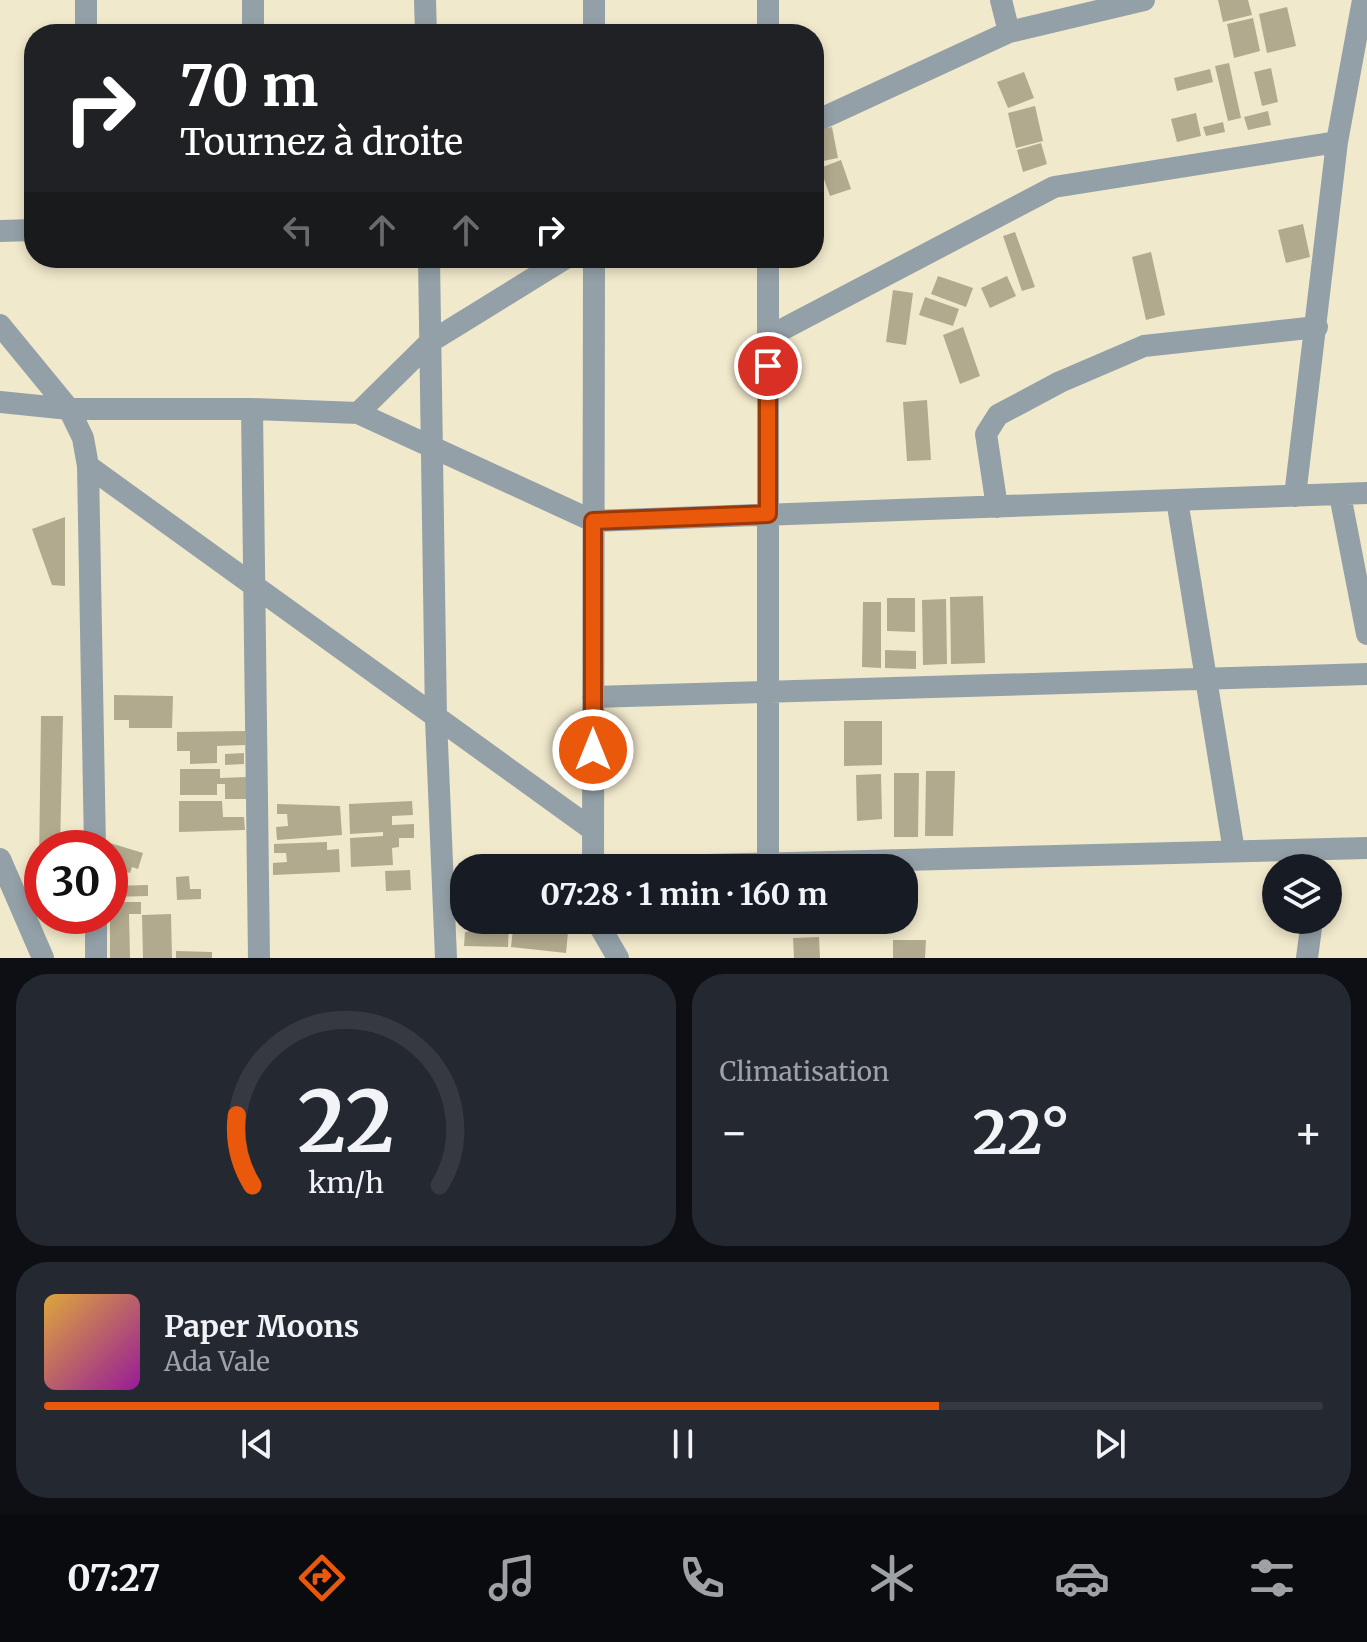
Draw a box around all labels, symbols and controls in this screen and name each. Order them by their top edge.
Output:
text: 70 m [180,51,318,121]
icon: right [48,56,152,160]
text: Tournez à droite [180,120,463,165]
icon: left [276,208,320,252]
icon: ahead [360,208,404,252]
icon: ahead [444,208,488,252]
icon: right [528,208,572,252]
pin [734,332,802,400]
icon: arrive [746,344,790,388]
position arrow [551,708,635,792]
speed limit sign: 30 [24,830,128,934]
map controls [1262,854,1342,934]
button: layers [1262,854,1342,934]
text: 07:28 · 1 min · 160 m [540,875,828,913]
text: Climatisation [720,1055,889,1088]
text: 22 [297,1070,394,1175]
text: 22° [973,1095,1070,1170]
text: − [720,1105,749,1160]
text: + [1294,1105,1323,1160]
text: km/h [308,1165,384,1201]
text: Paper Moons [164,1307,359,1345]
text: Ada Vale [164,1345,270,1378]
icon: previous [235,1422,279,1466]
icon: pause [661,1422,705,1466]
icon: next [1088,1422,1132,1466]
icon: directions [294,1550,350,1606]
icon: music [484,1550,540,1606]
icon: phone [674,1550,730,1606]
icon: climate [864,1550,920,1606]
icon: car [1054,1550,1110,1606]
icon: filters [1244,1550,1300,1606]
text: 07:27 [67,1556,160,1601]

